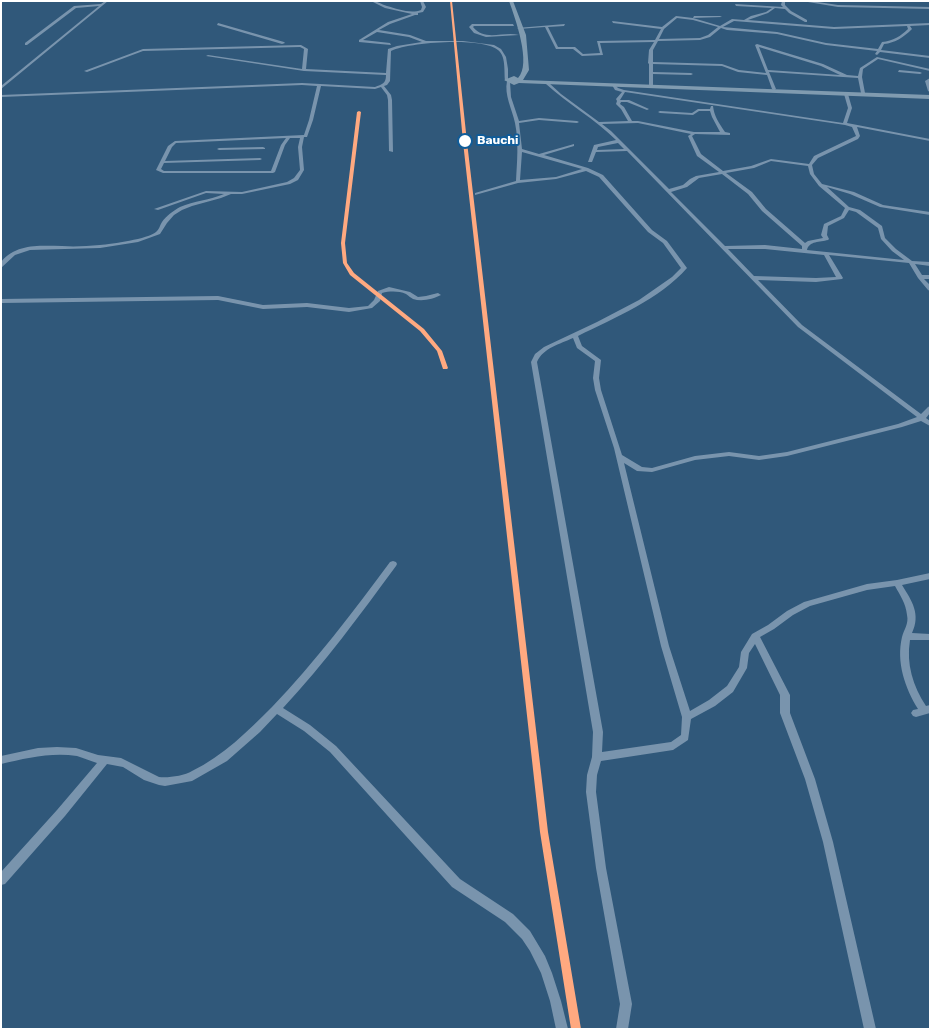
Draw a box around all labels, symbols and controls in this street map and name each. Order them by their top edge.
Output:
marker: Bauchi [457,133,473,149]
place label: Bauchi [477,134,519,148]

